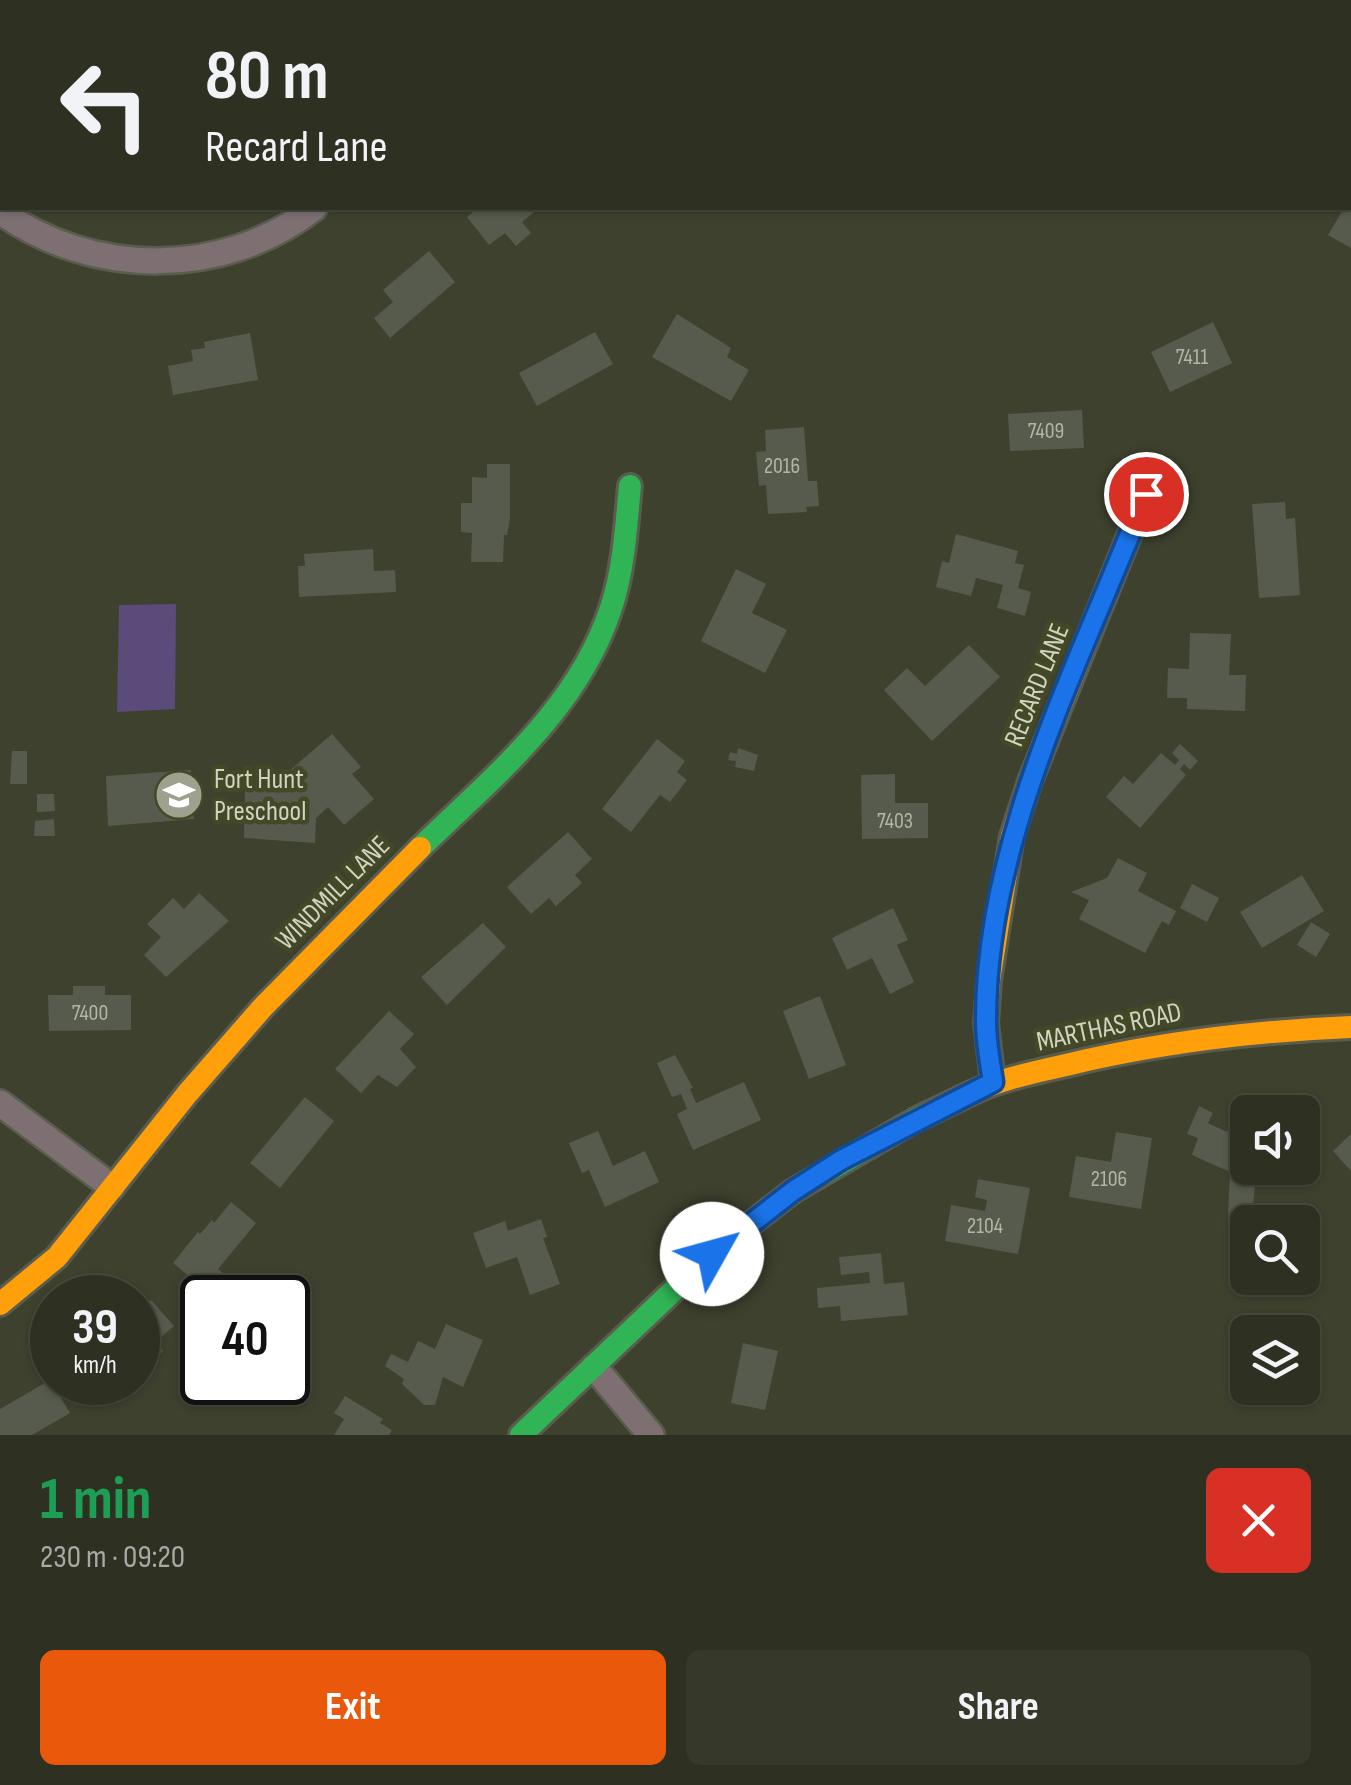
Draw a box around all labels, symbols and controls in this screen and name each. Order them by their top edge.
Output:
text: 80 m [205,35,329,119]
icon: left [40,40,170,170]
text: Recard Lane [205,120,388,175]
house number: 7411 [1176,344,1208,371]
house number: 7409 [1028,418,1064,445]
pin [1104,452,1189,537]
house number: 2016 [764,453,800,480]
icon: arrive [1119,467,1174,522]
street label: RECARD LANE [997,619,1077,751]
place label: Fort Hunt Preschool [214,763,306,828]
school or university icon: Fort Hunt Preschool [153,769,205,821]
house number: 7403 [877,808,913,835]
street label: WINDMILL LANE [269,829,397,957]
street label: MARTHAS ROAD [1034,996,1184,1058]
house number: 7400 [72,1000,108,1027]
map controls [1230,1095,1320,1405]
button: sound [1230,1095,1320,1185]
house number: 2106 [1091,1166,1127,1193]
position arrow [660,1202,764,1306]
button: search [1230,1205,1320,1295]
house number: 2104 [967,1213,1003,1240]
speed limit sign: 40 [180,1275,310,1405]
text: 39 [72,1298,118,1358]
button: layers [1230,1315,1320,1405]
text: km/h [73,1350,117,1381]
text: 1 min [40,1464,152,1536]
button: close [1206,1468,1311,1573]
text: 230 m · 09:20 [40,1538,185,1577]
button: Exit [40,1650,666,1765]
button: Share [686,1650,1311,1765]

